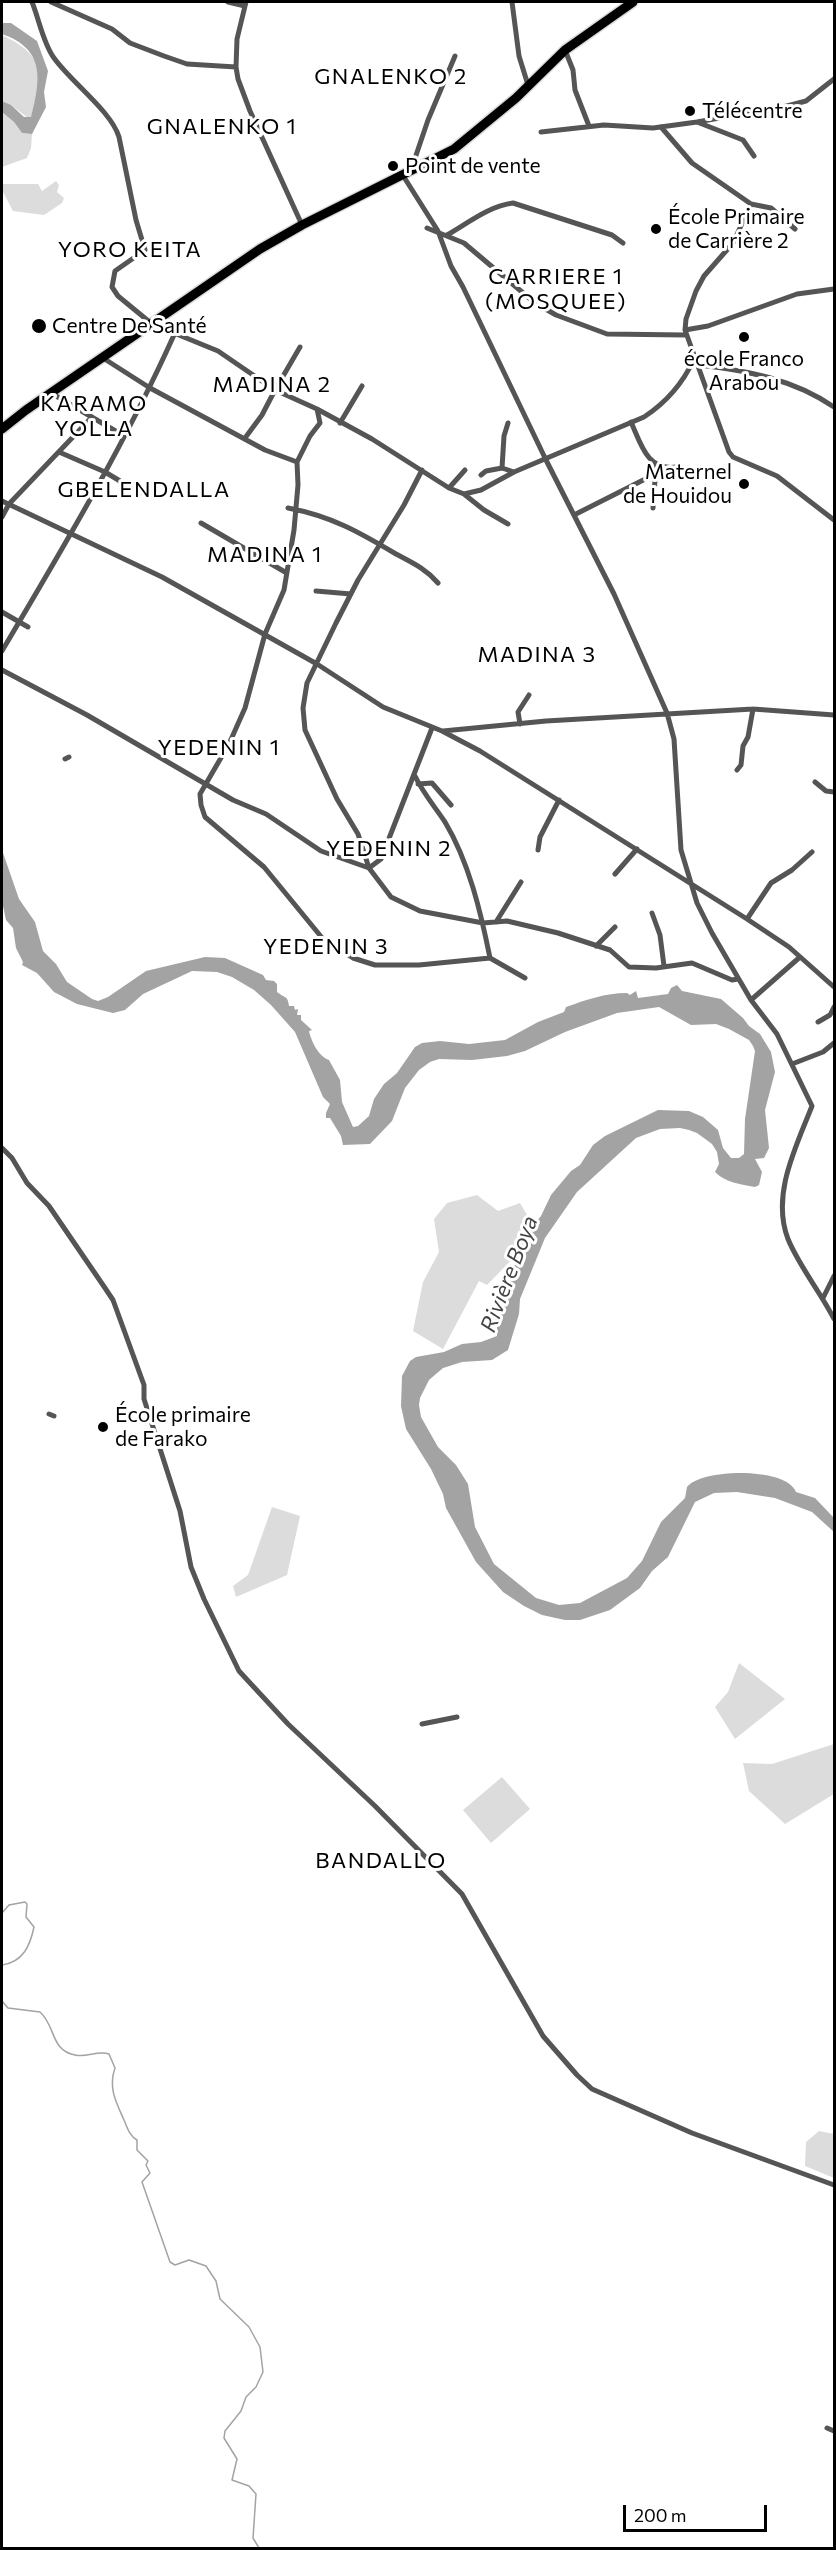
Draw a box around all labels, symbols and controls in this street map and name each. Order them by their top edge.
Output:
district label: GNALENKO 2 [314,64,468,90]
place label: Télécentre [702,98,803,124]
marker: Télécentre [683,104,697,118]
district label: GNALENKO 1 [147,114,297,140]
place label: Point de vente [405,153,541,179]
marker: Point de vente [386,159,400,173]
place label: École Primaire de Carrière 2 [668,204,805,254]
marker: École Primaire de Carrière 2 [649,222,663,236]
district label: YORO KEITA [58,237,202,263]
district label: CARRIERE 1 (MOSQUEE) [485,264,627,316]
place label: Centre De Santé [52,313,207,339]
marker: Centre De Santé [30,317,48,335]
marker: école Franco Arabou [737,330,751,344]
place label: école Franco Arabou [684,346,804,396]
district label: MADINA 2 [213,372,331,398]
district label: KARAMO YOLLA [40,391,148,442]
place label: Maternel de Houidou [623,459,732,509]
district label: GBELENDALLA [57,477,231,503]
marker: Maternel de Houidou [737,477,751,491]
district label: MADINA 1 [207,542,323,568]
district label: MADINA 3 [477,642,597,668]
district label: YEDENIN 1 [157,735,281,761]
district label: YEDENIN 2 [326,836,452,862]
district label: YEDENIN 3 [263,934,389,960]
water label: Rivière Boya [475,1212,543,1336]
place label: École primaire de Farako [115,1402,251,1452]
marker: École primaire de Farako [96,1420,110,1434]
district label: BANDALLO [315,1848,447,1874]
scale bar [626,2493,770,2531]
text: 200 m [634,2504,687,2526]

